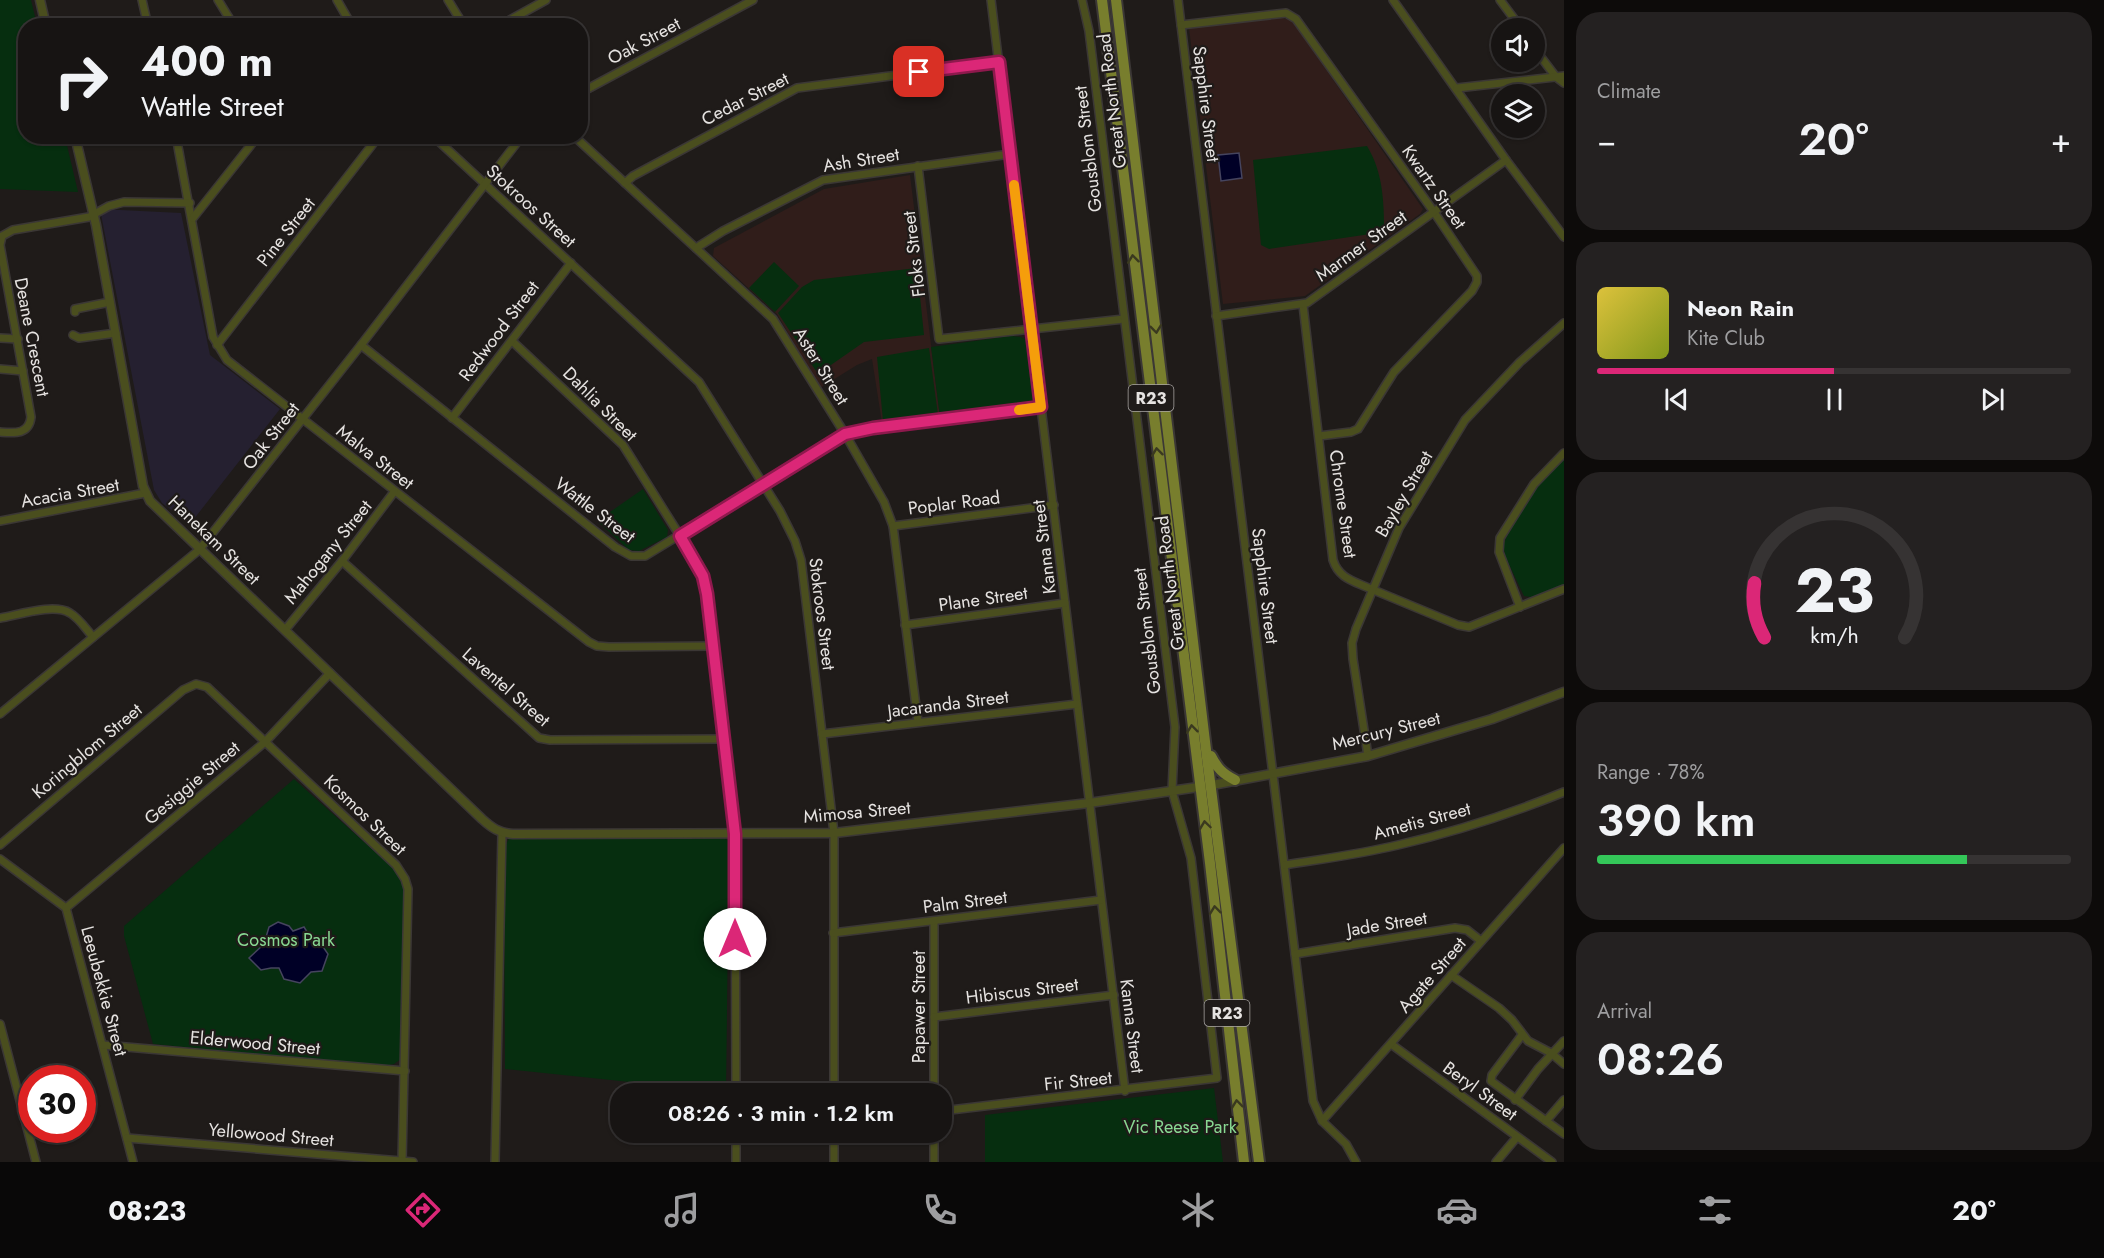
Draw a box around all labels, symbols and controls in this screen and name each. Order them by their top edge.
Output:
street label: Oak Street [603,11,686,71]
map controls [1491,18,1545,138]
button: sound [1491,18,1545,72]
text: 400 m [141,31,273,92]
street label: Great North Road [1091,32,1133,170]
icon: right [42,42,120,120]
street label: Sapphire Street [1186,44,1226,164]
pin [893,46,944,97]
icon: arrive [902,55,935,88]
street label: Cedar Street [697,66,794,132]
text: Climate [1597,77,1661,106]
street label: Gousblom Street [1067,84,1109,214]
button: layers [1491,84,1545,138]
text: Wattle Street [141,87,284,126]
text: 20° [1798,107,1869,172]
text: − [1597,117,1616,164]
text: + [2051,117,2071,164]
street label: Kwartz Street [1395,140,1473,235]
street label: Ash Street [821,141,902,179]
street label: Stokroos Street [480,159,582,254]
street label: Pine Street [251,191,322,272]
street label: Marmer Street [1310,204,1413,288]
street label: Floks Street [896,209,932,299]
one-way arrow [1128,254,1140,263]
street label: Deane Crescent [8,275,56,399]
street label: Redwood Street [453,275,546,387]
text: Neon Rain [1687,292,1794,324]
street label: Aster Street [787,322,856,410]
text: Kite Club [1687,324,1765,353]
one-way arrow [1149,325,1162,334]
street label: Dahlia Street [557,361,644,448]
icon: previous [1660,383,1693,416]
icon: pause [1818,383,1851,416]
icon: next [1976,383,2009,416]
road number: R23 [1128,385,1174,411]
street label: Oak Street [236,396,306,475]
street label: Malva Street [331,418,420,496]
street label: Bayley Street [1369,445,1440,542]
one-way arrow [1152,448,1164,457]
street label: Chrome Street [1323,448,1364,561]
street label: Acacia Street [19,471,122,514]
street label: Wattle Street [549,471,641,549]
street label: Poplar Road [906,484,1002,522]
street label: Hanekam Street [162,489,266,591]
street label: Mahogany Street [278,494,379,610]
street label: Kanna Street [1025,498,1063,596]
street label: Great North Road [1149,514,1191,652]
street label: Sapphire Street [1245,526,1285,646]
text: 23 [1794,545,1874,635]
street label: Stokroos Street [802,556,842,672]
street label: Gousblom Street [1126,566,1168,696]
street label: Plane Street [937,580,1030,618]
text: km/h [1810,620,1858,651]
street label: Laventel Street [456,641,556,733]
street label: Jacaranda Street [884,684,1011,725]
street label: Koringblom Street [26,697,148,805]
street label: Mercury Street [1329,705,1444,757]
one-way arrow [1186,724,1199,734]
street label: Gesiggie Street [138,735,246,831]
text: Range · 78% [1597,758,1704,787]
street label: Kosmos Street [318,769,413,862]
text: 390 km [1597,788,1756,853]
street label: Mimosa Street [802,794,912,830]
street label: Ametis Street [1370,795,1474,846]
one-way arrow [1199,821,1211,830]
street label: Palm Street [921,884,1009,920]
street label: Jade Street [1343,905,1430,943]
one-way arrow [1209,906,1222,915]
position arrow [703,907,767,971]
street label: Leeubekkie Street [74,923,134,1060]
park label: Cosmos Park [237,927,335,953]
street label: Agate Street [1392,931,1473,1019]
street label: Papawer Street [906,950,932,1063]
street label: Hibiscus Street [964,971,1081,1011]
street label: Kanna Street [1113,977,1151,1075]
text: Arrival [1597,997,1652,1026]
road number: R23 [1204,1000,1250,1026]
street label: Elderwood Street [189,1024,322,1062]
text: 08:26 [1597,1027,1724,1092]
street label: Beryl Street [1437,1055,1523,1127]
street label: Fir Street [1043,1064,1114,1097]
speed limit sign: 30 [18,1065,96,1143]
text: 08:26 · 3 min · 1.2 km [668,1097,894,1129]
one-way arrow [1232,1099,1244,1108]
park label: Vic Reese Park [1123,1114,1237,1140]
street label: Yellowood Street [207,1117,335,1153]
icon: directions [402,1189,444,1231]
icon: music [661,1189,703,1231]
icon: phone [919,1189,961,1231]
icon: climate [1177,1189,1219,1231]
icon: car [1436,1189,1478,1231]
icon: filters [1694,1189,1736,1231]
text: 08:23 [108,1191,186,1230]
text: 20° [1952,1191,1996,1230]

